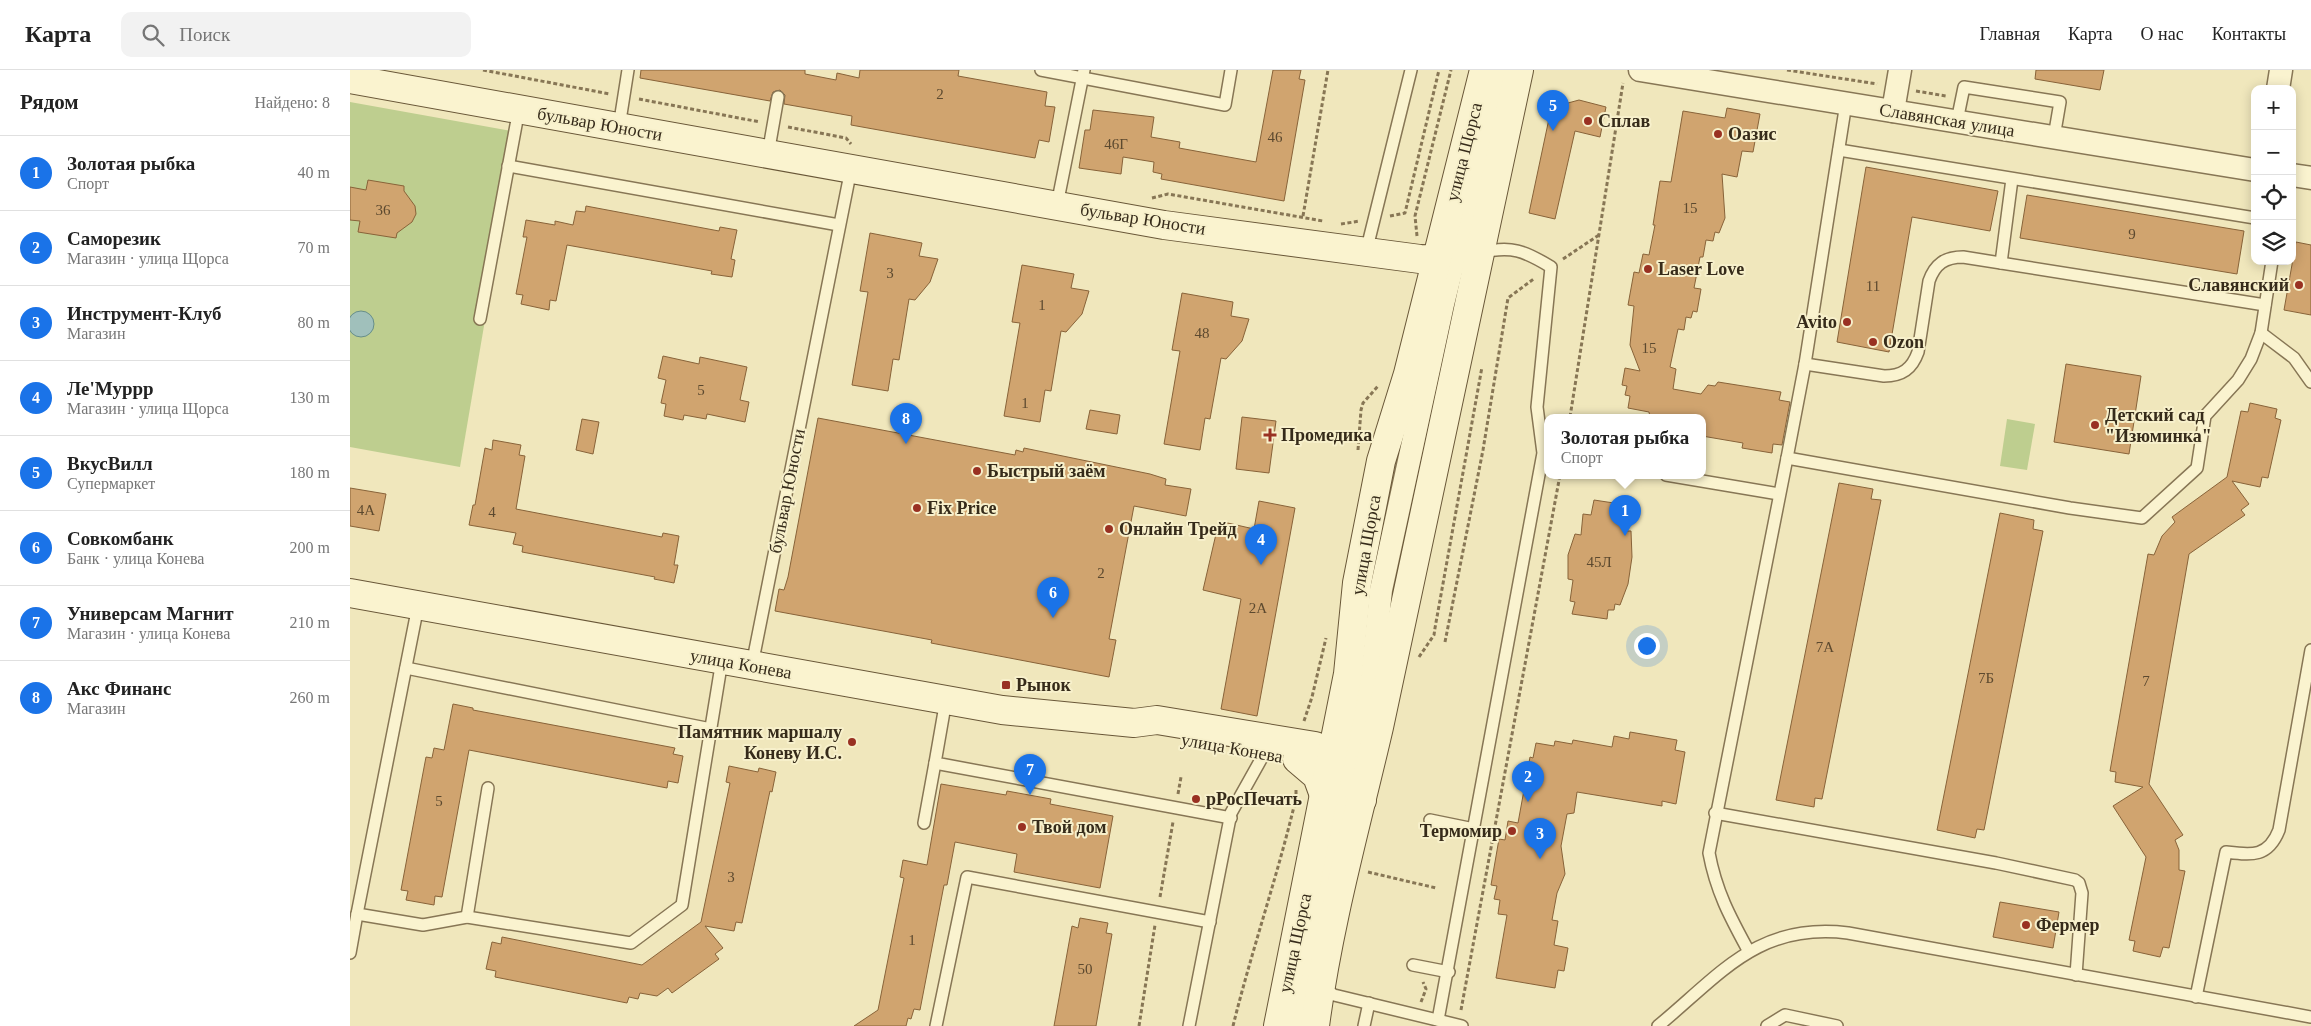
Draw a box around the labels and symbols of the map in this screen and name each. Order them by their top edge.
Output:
house number: 2 [936,86,944,102]
pin: 5 [1537,90,1569,131]
street label: Славянская улица [1878,99,2016,141]
street label: улица Щорса [1442,100,1486,204]
street label: бульвар Юности [536,103,664,145]
place label: Сплав [1598,111,1650,131]
marker: Сплав [1582,115,1594,127]
place label: Оазис [1728,124,1777,144]
marker: Оазис [1712,128,1724,140]
house number: 46 [1268,129,1283,145]
house number: 46Г [1104,136,1128,152]
street label: бульвар Юности [1079,199,1207,239]
house number: 15 [1683,200,1698,216]
house number: 36 [376,202,391,218]
house number: 9 [2128,226,2136,242]
place label: Laser Love [1658,259,1744,279]
marker: Laser Love [1642,263,1654,275]
house number: 3 [886,265,894,281]
place label: Славянский [2188,275,2289,295]
house number: 11 [1866,278,1880,294]
marker: Славянский [2293,279,2305,291]
house number: 1 [1038,297,1046,313]
place label: Avito [1796,312,1837,332]
marker: Avito [1841,316,1853,328]
house number: 48 [1195,325,1210,341]
place label: Ozon [1883,332,1924,352]
marker: Ozon [1867,336,1879,348]
house number: 15 [1642,340,1657,356]
house number: 5 [697,382,705,398]
house number: 1 [1021,395,1029,411]
pin: 8 [890,403,922,444]
place label: Детский сад "Изюминка" [2105,405,2212,446]
marker: Детский сад "Изюминка" [2089,419,2101,431]
place label: Промедика [1281,425,1372,445]
street label: бульвар Юности [765,427,809,555]
marker: Промедика [1263,428,1277,442]
place label: Быстрый заём [987,461,1105,481]
marker: Быстрый заём [971,465,983,477]
street label: улица Щорса [1347,493,1385,597]
pin: 1 [1609,495,1641,536]
place label: Fix Price [927,498,996,518]
house number: 4А [357,502,375,518]
marker: Fix Price [911,502,923,514]
house number: 4 [488,504,496,520]
place label: Онлайн Трейд [1119,519,1237,539]
marker: Онлайн Трейд [1103,523,1115,535]
pin: 4 [1245,524,1277,565]
house number: 45Л [1586,554,1612,570]
house number: 2 [1097,565,1105,581]
pin: 6 [1037,577,1069,618]
house number: 2А [1249,600,1267,616]
your location [1634,633,1660,659]
house number: 7А [1816,639,1834,655]
street label: улица Конева [689,645,793,683]
house number: 7Б [1978,670,1994,686]
house number: 7 [2142,673,2150,689]
place label: Рынок [1016,675,1071,695]
marker: Рынок [1000,679,1012,691]
place label: Памятник маршалу Коневу И.С. [678,722,842,763]
street label: улица Конева [1180,729,1284,767]
marker: Памятник маршалу Коневу И.С. [846,736,858,748]
pin: 7 [1014,754,1046,795]
pin: 2 [1512,761,1544,802]
place label: рРосПечать [1206,789,1303,809]
house number: 5 [435,793,443,809]
marker: рРосПечать [1190,793,1202,805]
place label: Твой дом [1032,817,1107,837]
pin: 3 [1524,818,1556,859]
marker: Твой дом [1016,821,1028,833]
place label: Термомир [1420,821,1502,841]
marker: Термомир [1506,825,1518,837]
house number: 3 [727,869,735,885]
street label: улица Щорса [1275,891,1315,995]
place label: Фермер [2036,915,2099,935]
marker: Фермер [2020,919,2032,931]
house number: 1 [908,932,916,948]
house number: 50 [1078,961,1093,977]

